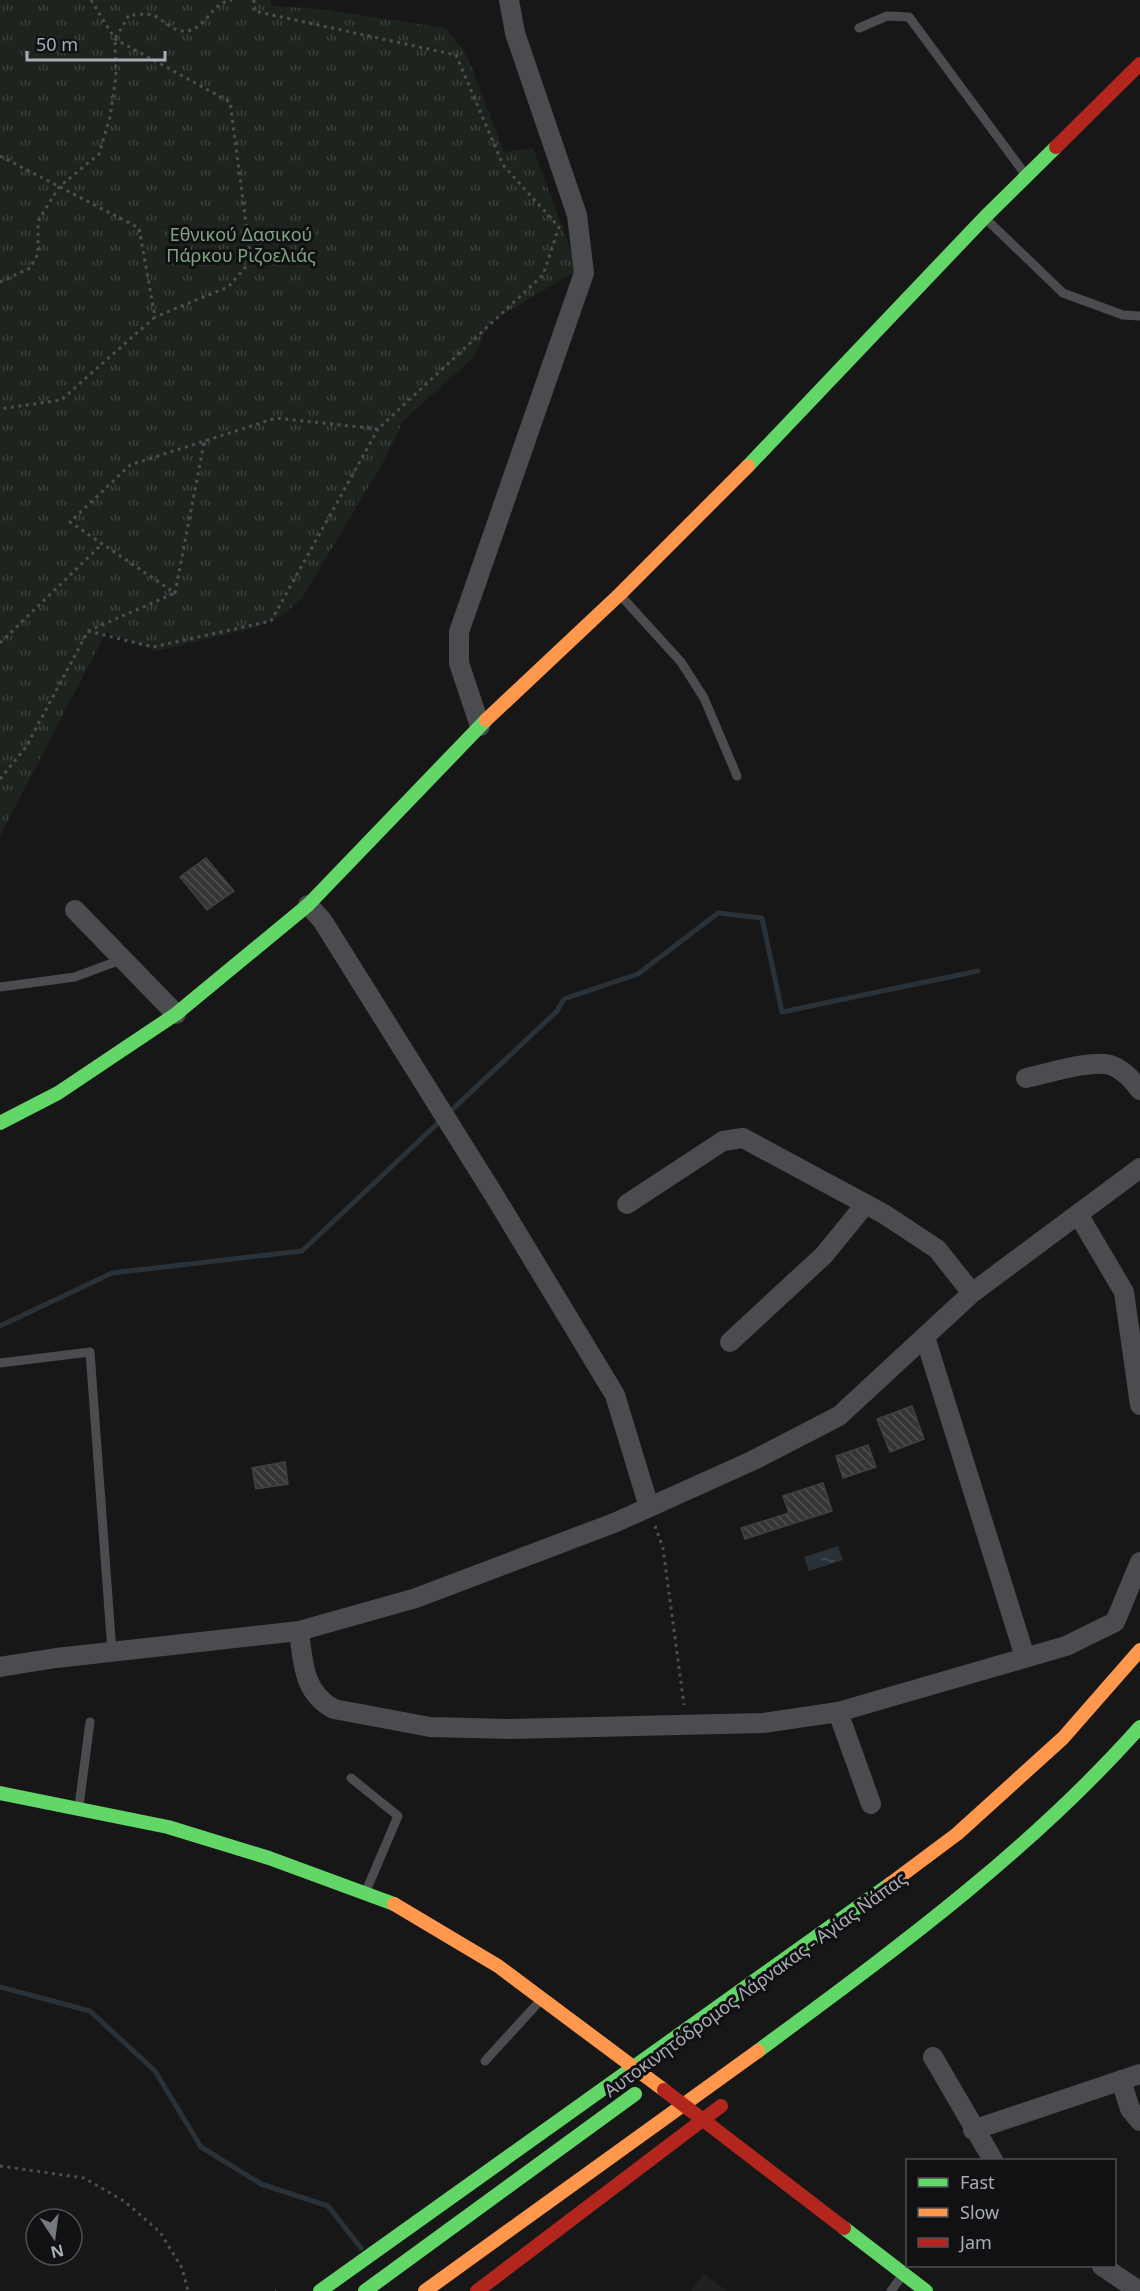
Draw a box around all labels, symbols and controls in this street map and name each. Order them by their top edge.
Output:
scale bar [27,24,165,62]
text: 50 m [36,32,78,56]
park label: Εθνικού Δασικού Πάρκου Ριζοελιάς [166,222,316,267]
street label: Αυτοκινητόδρομος Λάρνακας - Αγίας Νάπας [599,1866,911,2102]
legend [906,2159,1116,2267]
text: Fast [960,2170,995,2194]
text: Slow [960,2200,999,2224]
north arrow [24,2207,84,2267]
text: Jam [958,2230,992,2254]
text: N [49,2239,66,2264]

